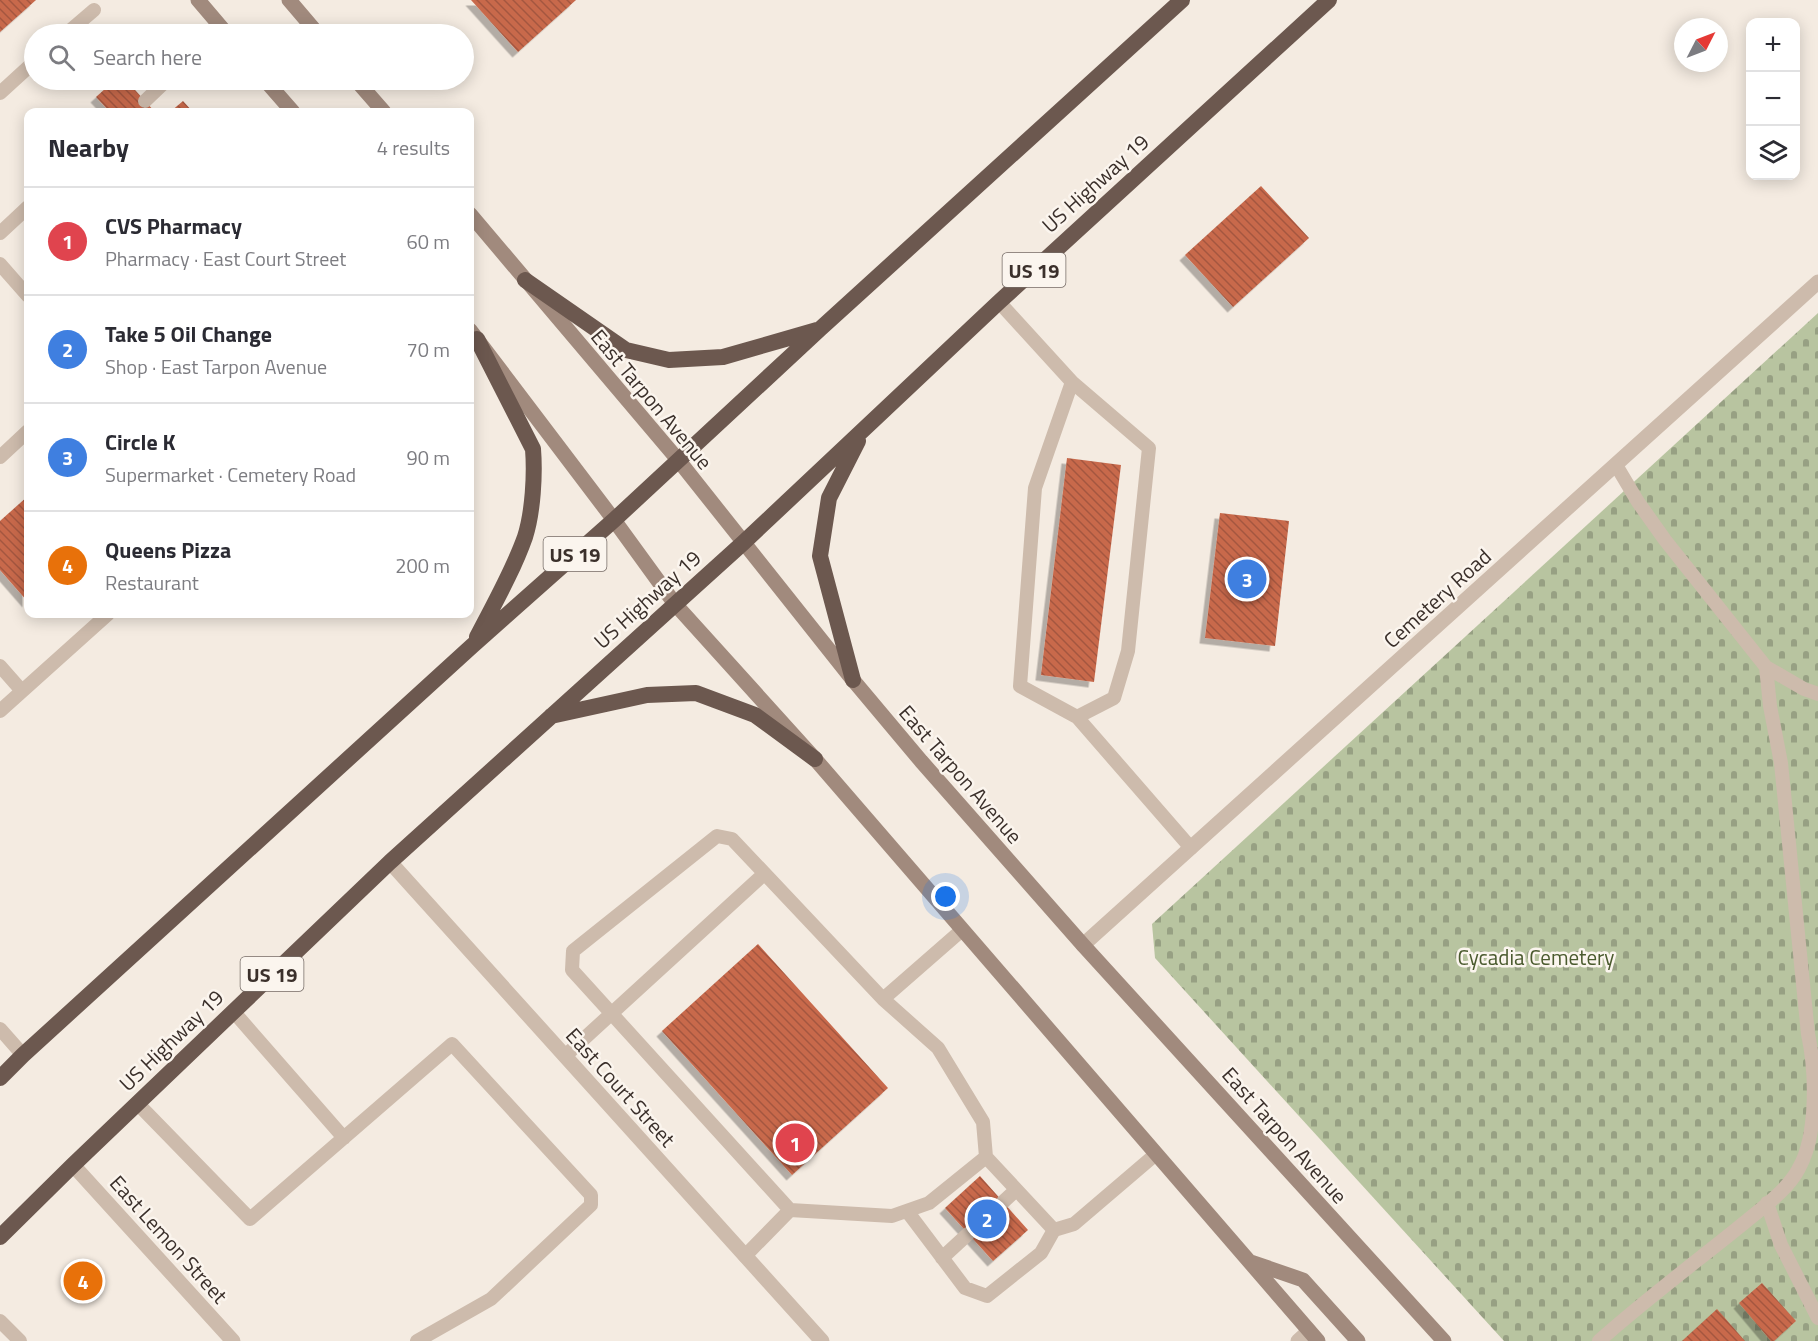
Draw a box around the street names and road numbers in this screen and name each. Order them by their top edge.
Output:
street label: US Highway 19 [1034,126,1156,240]
road number: US 19 [1002,253,1066,287]
street label: East Tarpon Avenue [584,322,720,476]
road number: US 19 [544,537,606,571]
street label: Cemetery Road [1376,541,1498,655]
street label: US Highway 19 [586,542,708,656]
street label: East Tarpon Avenue [892,698,1030,850]
road number: US 19 [240,957,304,991]
street label: US Highway 19 [111,982,231,1098]
street label: East Court Street [559,1020,684,1154]
street label: East Tarpon Avenue [1215,1059,1355,1211]
street label: East Lemon Street [103,1168,236,1311]

